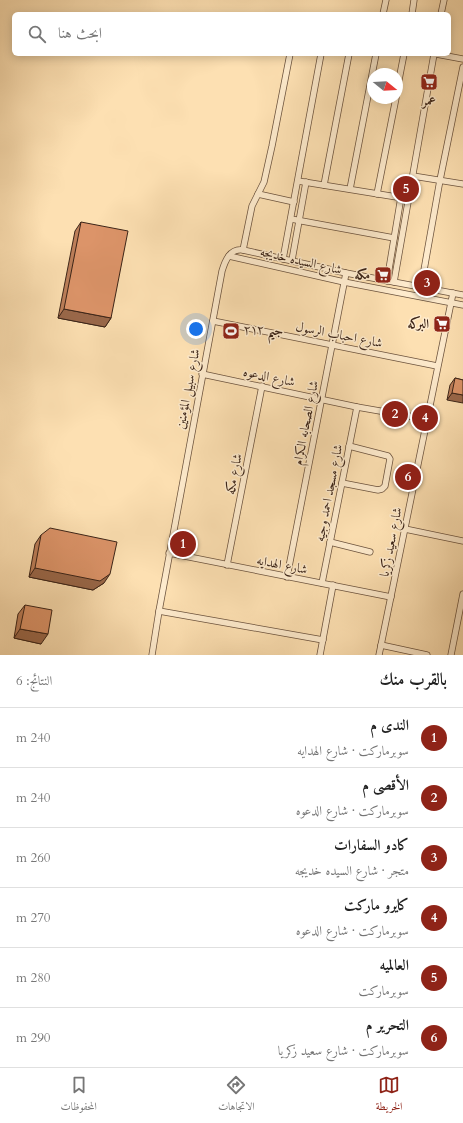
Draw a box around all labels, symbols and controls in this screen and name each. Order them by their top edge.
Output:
search box [12,12,451,56]
icon: search [26,23,48,45]
text: ابحث هنا [58,23,102,43]
north arrow [367,68,403,104]
supermarket icon: عمر [419,72,439,92]
place label: عمر [420,92,436,110]
pin: 5 [393,174,419,204]
street label: شارع السيده خديجه [258,243,344,281]
supermarket icon: مكه [373,265,393,285]
place label: مكه [355,266,370,284]
pin: 3 [414,268,440,298]
supermarket icon: البركه [432,314,452,334]
place label: البركه [407,315,429,333]
street label: شارع احباب الرسول [294,318,384,354]
your location [186,319,206,339]
sports icon: جيم ٢١٢ [221,321,241,341]
place label: جيم ٢١٢ [244,322,283,344]
street label: شارع سبيل المؤمنين [171,347,207,431]
street label: شارع الدعوه [241,363,297,393]
street label: شارع الصحابه الكرام [289,379,325,467]
pin: 2 [382,399,408,429]
pin: 4 [412,403,438,433]
street label: شارع مسجد احمد وجيه [311,443,349,544]
street label: شارع مكه [221,452,249,496]
pin: 6 [395,462,421,492]
street label: شارع سعيد زكريا [375,506,409,579]
pin: 1 [170,529,196,559]
street label: شارع الهدايه [255,551,309,581]
text: بالقرب منك [380,668,447,691]
text: النتائج: 6 [16,672,52,690]
text: الندى م [370,715,409,735]
text: 240 m [16,729,50,747]
text: 1 [431,729,437,747]
text: سوبرماركت · شارع الهدايه [297,742,409,760]
text: الأقصى م [362,775,409,795]
text: 240 m [16,789,50,807]
text: 2 [431,789,437,807]
text: سوبرماركت · شارع الدعوه [296,802,409,820]
text: كادو السفارات [334,835,409,855]
text: 260 m [16,849,50,867]
text: 3 [431,849,437,867]
text: متجر · شارع السيده خديجه [295,862,409,880]
text: كايرو ماركت [344,895,409,915]
text: 270 m [16,909,50,927]
text: 4 [431,909,437,927]
text: سوبرماركت · شارع الدعوه [296,922,409,940]
text: العالميه [380,955,409,975]
text: 280 m [16,969,50,987]
text: 5 [431,969,437,987]
text: سوبرماركت [359,982,409,1000]
text: التحرير م [366,1015,409,1035]
text: 290 m [16,1029,50,1047]
text: 6 [431,1029,437,1047]
text: سوبرماركت · شارع سعيد زكريا [278,1042,409,1060]
tab: المحفوظات [61,1074,97,1117]
tab: الاتجاهات [218,1074,255,1117]
tab: الخريطة [376,1074,402,1117]

